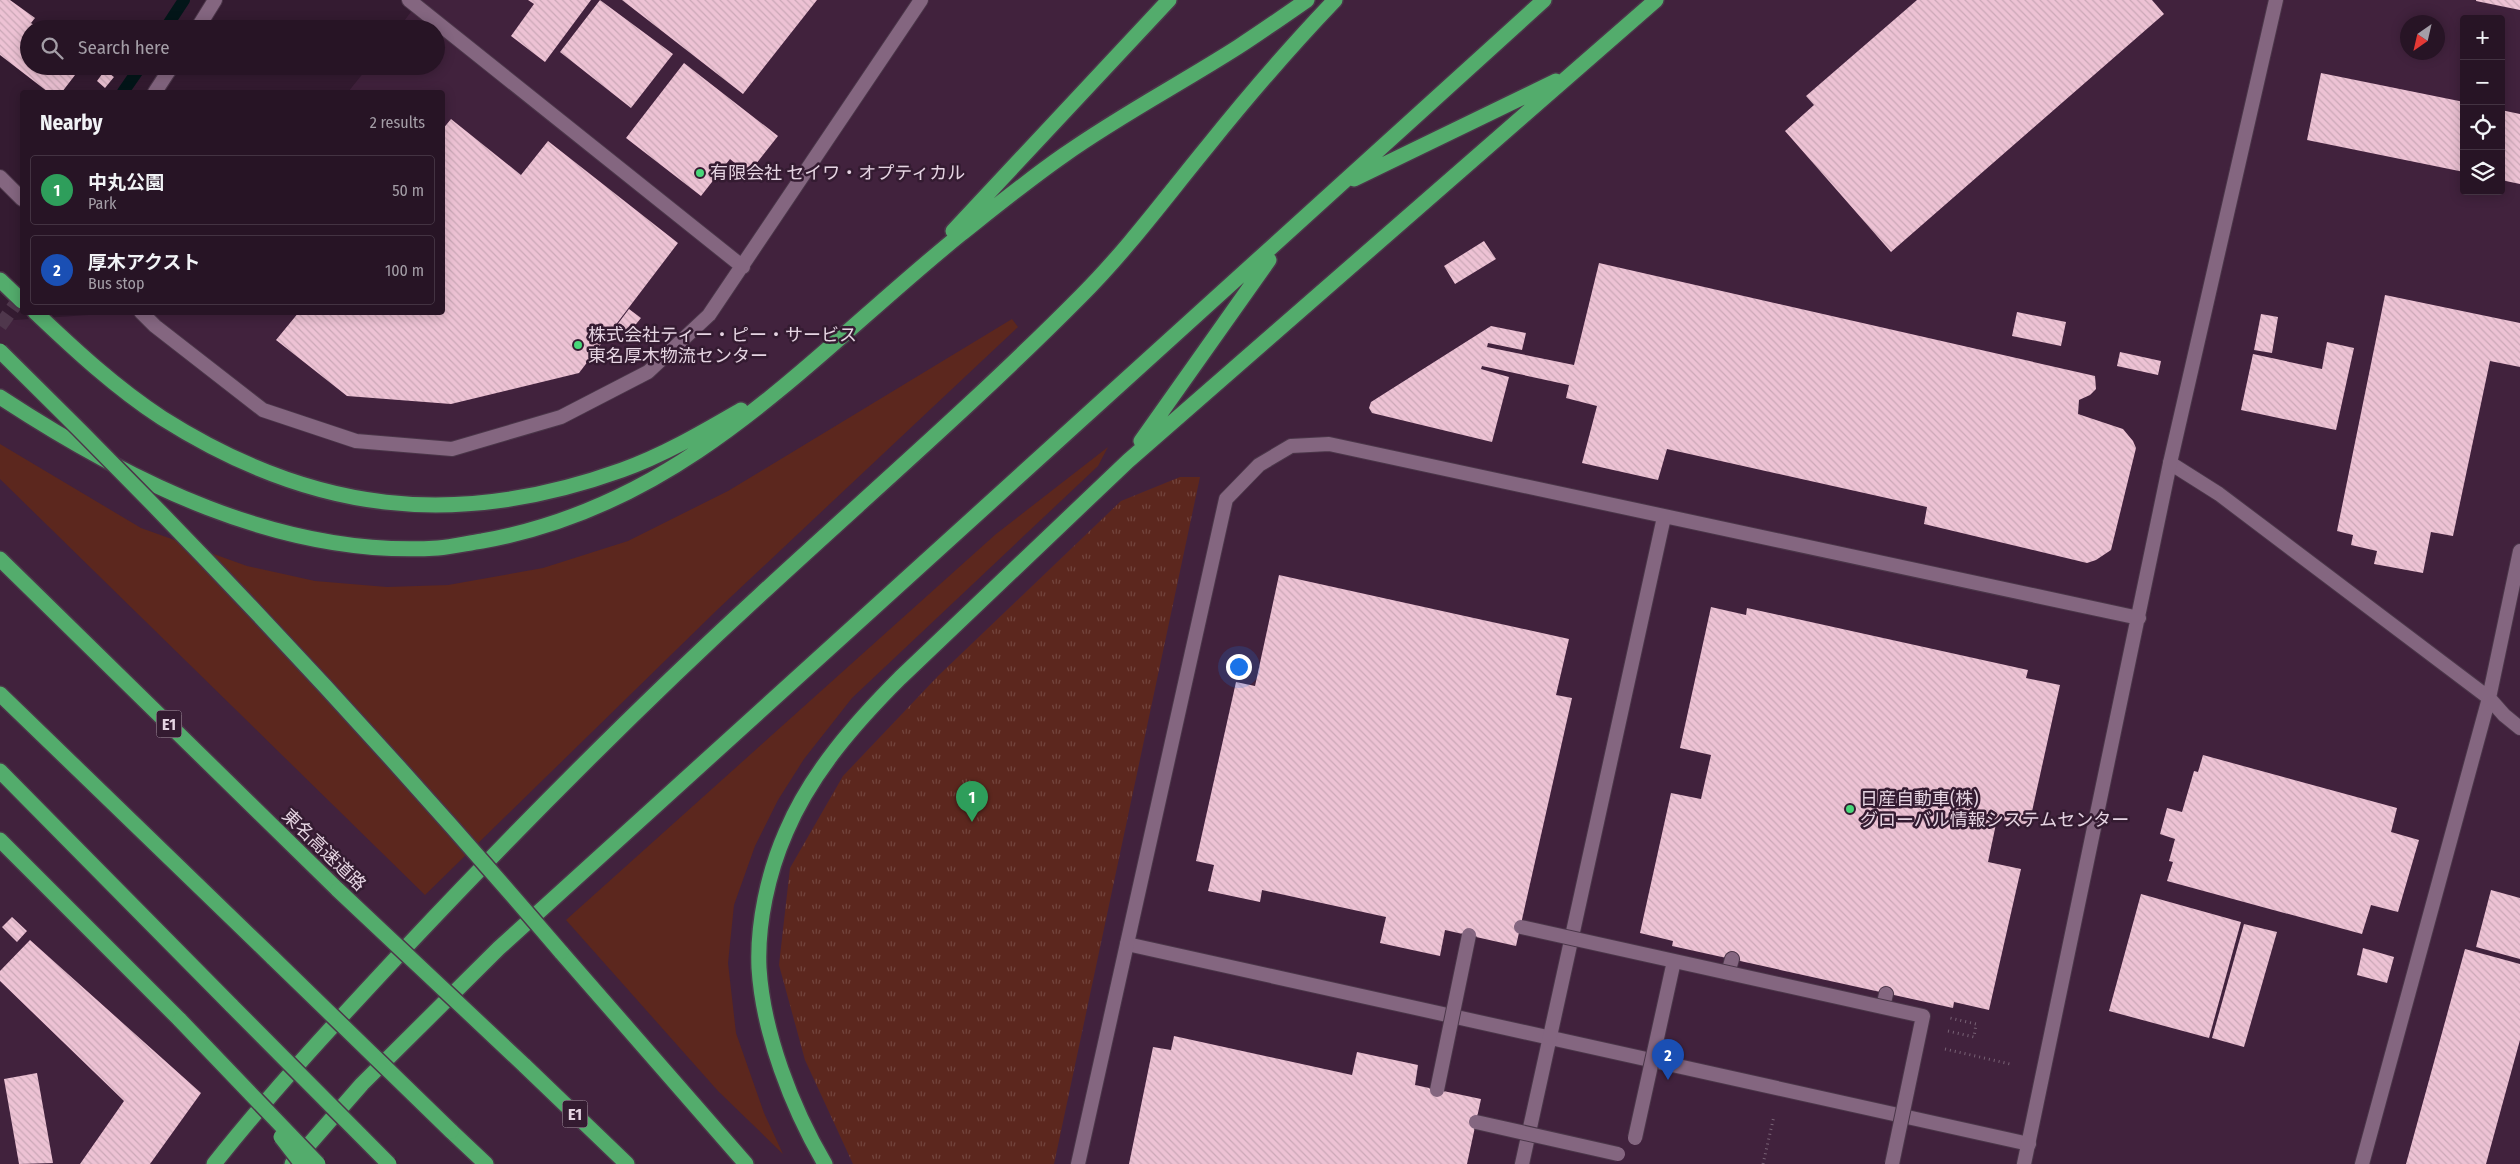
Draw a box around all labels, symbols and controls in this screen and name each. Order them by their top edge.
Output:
north arrow [2400,15,2445,60]
map controls [2460,15,2505,195]
button: + [2460,15,2505,60]
search box [20,20,445,75]
icon: search [38,34,66,62]
text: Search here [78,36,170,59]
button: − [2460,60,2505,105]
button: locate [2460,105,2505,150]
text: Nearby [40,110,102,136]
text: 2 results [370,113,425,132]
button: layers [2460,150,2505,195]
place label: 有限会社 セイワ・オプティカル [710,162,965,184]
marker: 有限会社 セイワ・オプティカル [694,167,706,179]
text: 中丸公園 [88,171,164,194]
text: 1 [54,181,60,200]
text: 50 m [392,181,424,200]
text: Park [88,194,116,213]
text: 厚木アクスト [88,251,200,274]
text: 2 [53,261,61,280]
text: 100 m [385,261,424,280]
text: Bus stop [88,274,144,293]
place label: 株式会社ティー・ピー・サービス 東名厚木物流センター [588,324,857,367]
marker: 株式会社ティー・ピー・サービス 東名厚木物流センター [572,339,584,351]
your location [1226,654,1252,680]
road number: E1 [156,711,182,738]
pin: 1 [956,781,988,822]
place label: 日産自動車(株) グローバル情報システムセンター [1860,788,2129,831]
marker: 日産自動車(株) グローバル情報システムセンター [1844,803,1856,815]
street label: 東名高速道路 [278,805,370,895]
pin: 2 [1652,1039,1684,1080]
road number: E1 [562,1100,588,1128]

